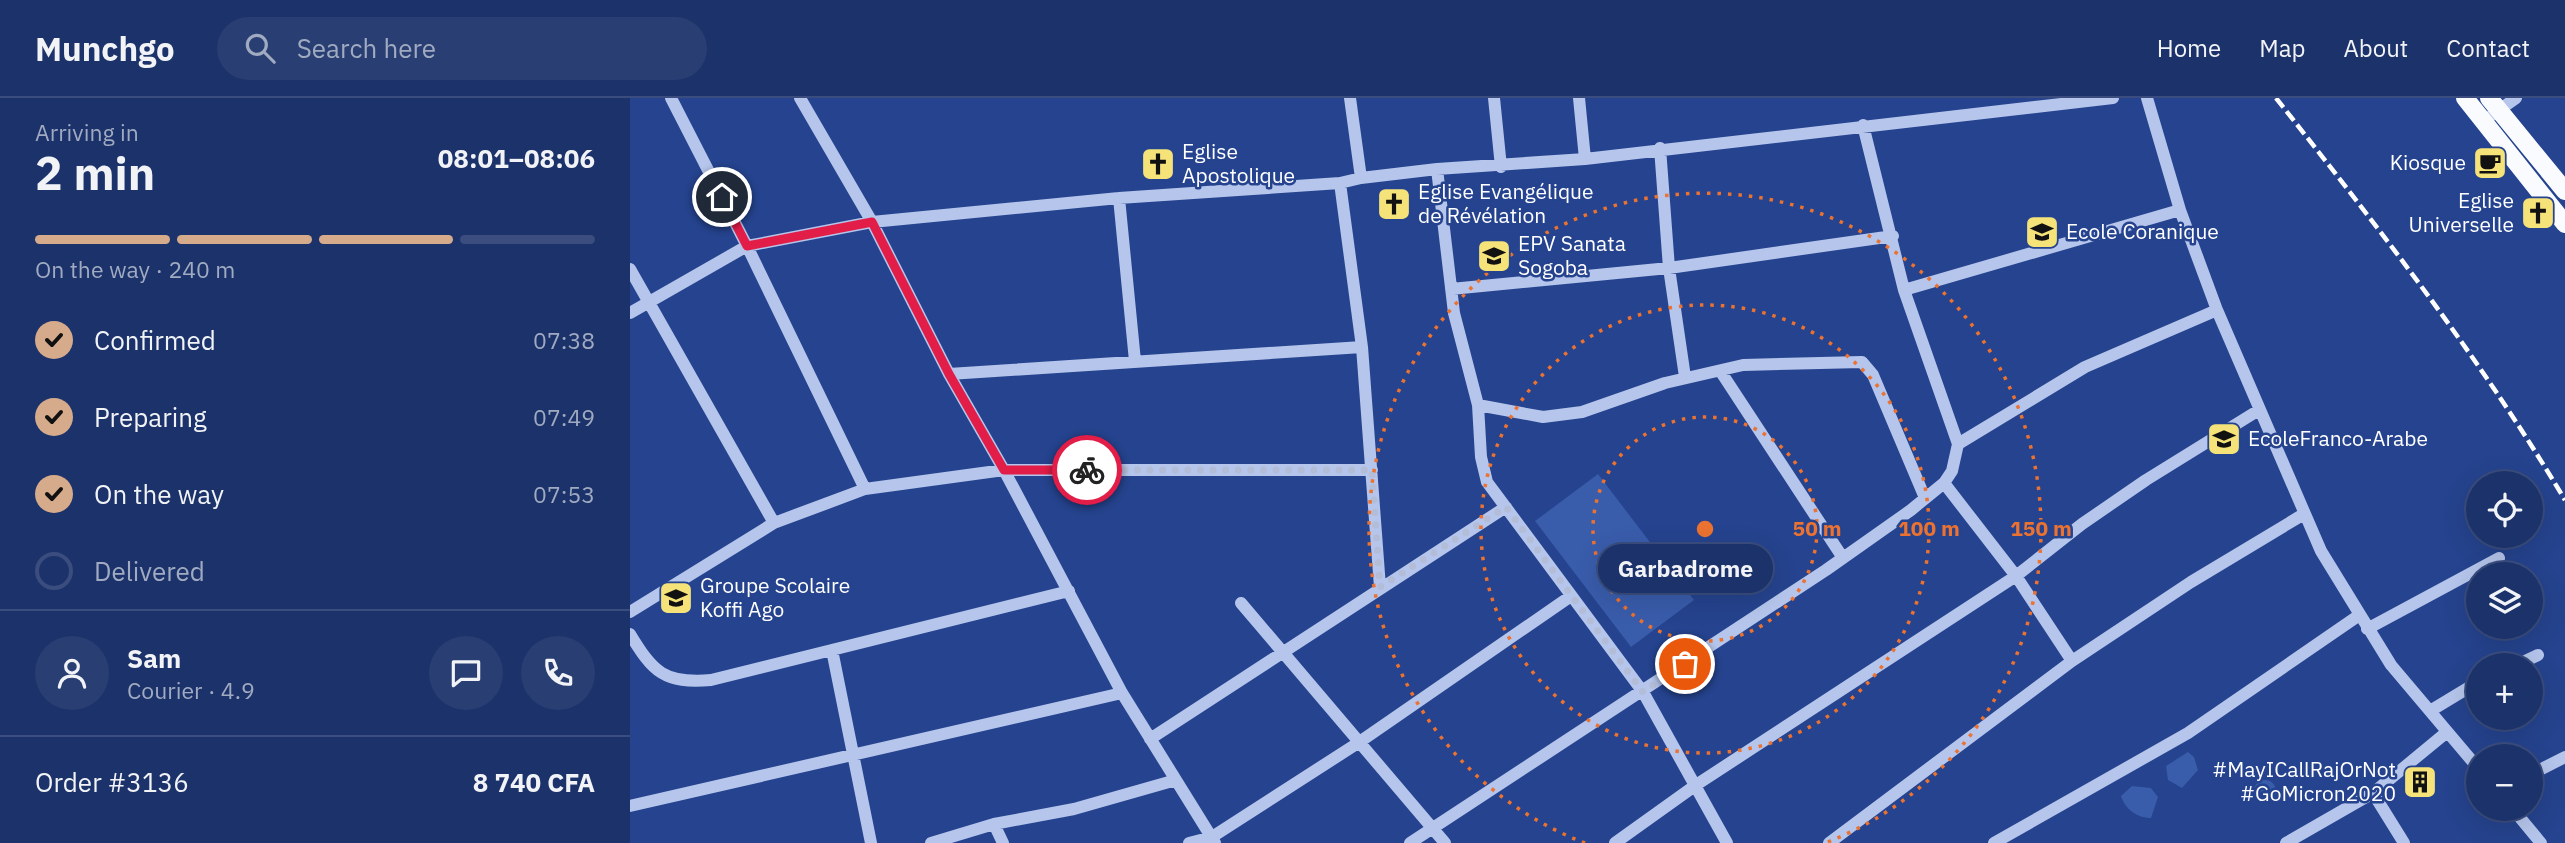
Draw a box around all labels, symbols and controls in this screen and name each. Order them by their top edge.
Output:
search box [217,17,707,80]
text: Munchgo [35,27,175,70]
icon: search [241,29,279,67]
text: Search here [297,31,436,65]
text: Home [2157,32,2221,64]
text: Map [2259,32,2305,64]
text: About [2343,32,2408,64]
text: Contact [2446,32,2530,64]
text: Arriving in [35,117,139,147]
place label: Eglise Apostolique [1182,137,1295,189]
text: 08:01–08:06 [438,141,595,175]
text: 2 min [35,143,155,203]
cafe icon: Kiosque [2471,144,2509,182]
church icon: Eglise Apostolique [1139,145,1177,183]
place label: Kiosque [2390,148,2466,176]
pin [692,167,752,227]
place label: Eglise Evangélique de Révélation [1418,177,1594,229]
icon: home [703,178,741,216]
church icon: Eglise Evangélique de Révélation [1375,185,1413,223]
place label: Eglise Universelle [2409,186,2514,238]
church icon: Eglise Universelle [2519,194,2557,232]
school or university icon: Ecole Coranique [2023,213,2061,251]
place label: Ecole Coranique [2066,217,2219,245]
place label: EPV Sanata Sogoba [1518,229,1626,281]
school or university icon: EPV Sanata Sogoba [1475,237,1513,275]
text: On the way · 240 m [35,254,235,284]
icon: check [35,321,73,359]
text: Confirmed [94,323,216,357]
text: 07:38 [533,325,595,355]
icon: check [35,398,73,436]
text: Preparing [94,400,207,434]
text: 07:49 [533,402,595,432]
school or university icon: EcoleFranco-Arabe [2205,420,2243,458]
place label: EcoleFranco-Arabe [2248,424,2428,452]
courier [1052,435,1122,505]
icon: bike [1068,451,1106,489]
map controls [2466,471,2543,821]
button: locate [2466,471,2543,548]
icon: check [35,475,73,513]
text: On the way [94,477,224,511]
text: 07:53 [533,479,595,509]
text: 50 m [1793,514,1841,542]
text: 100 m [1898,514,1960,542]
text: 150 m [2010,514,2072,542]
centre of rings [1693,517,1717,541]
callout: Garbadrome [1598,545,1772,594]
text: Garbadrome [1618,553,1753,583]
text: Delivered [94,554,205,588]
button: layers [2466,562,2543,639]
place label: Groupe Scolaire Koffi Ago [700,571,850,623]
school or university icon: Groupe Scolaire Koffi Ago [657,579,695,617]
pin [1655,634,1715,694]
button: person [35,636,109,710]
button: chat [429,636,503,710]
button: phone [521,636,595,710]
text: Sam [127,641,181,675]
icon: bag [1666,645,1704,683]
button: + [2466,653,2543,730]
text: Courier · 4.9 [127,675,255,705]
button: − [2466,744,2543,821]
place label: #MayICallRajOrNot #GoMicron2020 [2212,755,2396,807]
building icon: #MayICallRajOrNot #GoMicron2020 [2401,763,2439,801]
text: Order #3136 [35,765,189,799]
text: 8 740 CFA [473,765,595,799]

